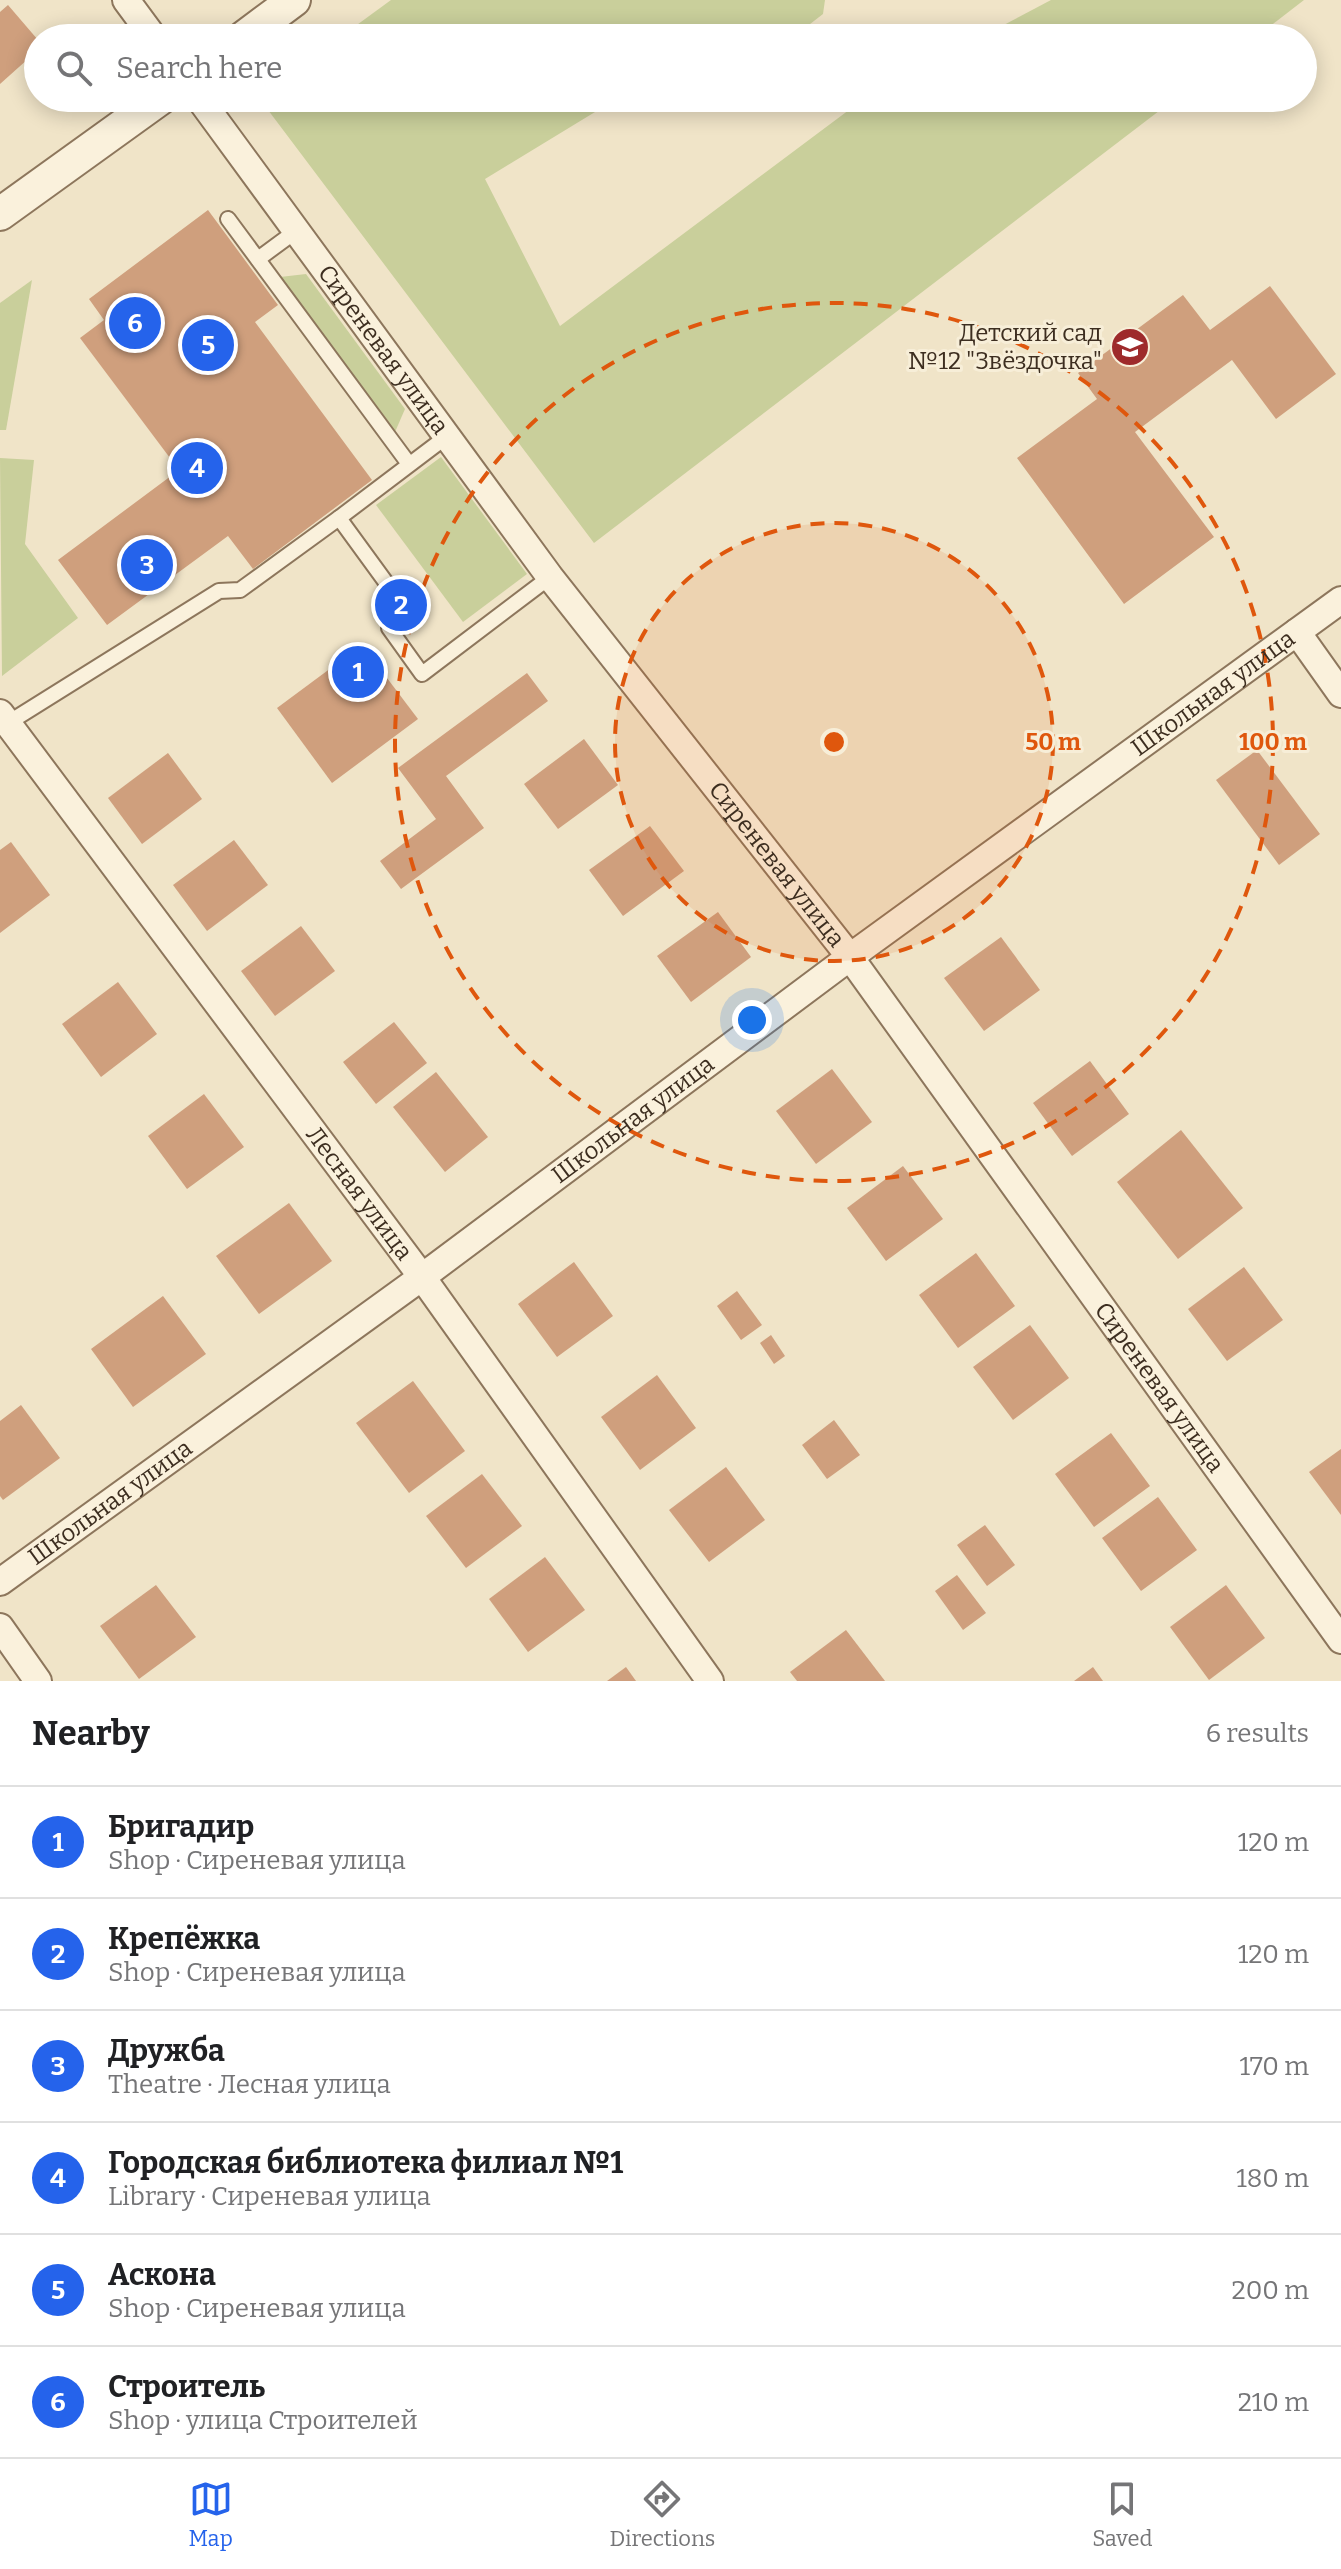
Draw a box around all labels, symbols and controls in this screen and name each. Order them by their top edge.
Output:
search box [24,24,1317,112]
icon: search [52,46,96,90]
text: Search here [116,50,283,86]
street label: Сиреневая улица [312,260,455,440]
pin: 6 [109,293,161,353]
pin: 5 [182,315,234,375]
place label: Детский сад №12 "Звёздочка" [908,319,1102,375]
school or university icon: Детский сад №12 "Звёздочка" [1109,326,1151,368]
pin: 4 [171,438,223,498]
pin: 3 [121,535,173,595]
pin: 2 [375,575,427,635]
street label: Школьная улица [1126,624,1300,762]
pin: 1 [332,642,384,702]
centre of rings [820,728,848,756]
text: 50 m [1025,728,1081,756]
text: 100 m [1239,728,1307,756]
street label: Сиреневая улица [703,776,851,953]
your location [732,1000,772,1040]
street label: Школьная улица [546,1050,719,1189]
street label: Лесная улица [300,1121,418,1266]
street label: Сиреневая улица [1089,1297,1230,1478]
street label: Школьная улица [23,1434,198,1571]
text: Nearby [32,1713,150,1754]
text: 6 results [1206,1718,1309,1749]
text: Бригадир [108,1809,254,1845]
text: 1 [52,1827,64,1858]
text: 120 m [1238,1827,1309,1858]
text: Shop · Сиреневая улица [108,1845,406,1876]
text: Крепёжка [108,1921,260,1957]
text: 2 [51,1939,65,1970]
text: 120 m [1238,1939,1309,1970]
text: Shop · Сиреневая улица [108,1957,406,1988]
text: Дружба [108,2033,225,2069]
text: 3 [51,2051,65,2082]
text: 170 m [1239,2051,1309,2082]
text: Theatre · Лесная улица [108,2069,391,2100]
text: Городская библиотека филиал №1 [108,2145,623,2181]
text: 4 [50,2163,66,2194]
text: 180 m [1236,2163,1309,2194]
text: Library · Сиреневая улица [108,2181,431,2212]
text: Аскона [108,2257,216,2293]
text: 5 [51,2275,65,2306]
text: 200 m [1232,2275,1309,2306]
text: Shop · Сиреневая улица [108,2293,406,2324]
text: Строитель [108,2369,265,2405]
text: 6 [50,2387,66,2418]
text: 210 m [1238,2387,1309,2418]
text: Shop · улица Строителей [108,2405,418,2436]
tab: Map [188,2477,233,2552]
tab: Directions [610,2477,715,2552]
tab: Saved [1092,2477,1153,2552]

